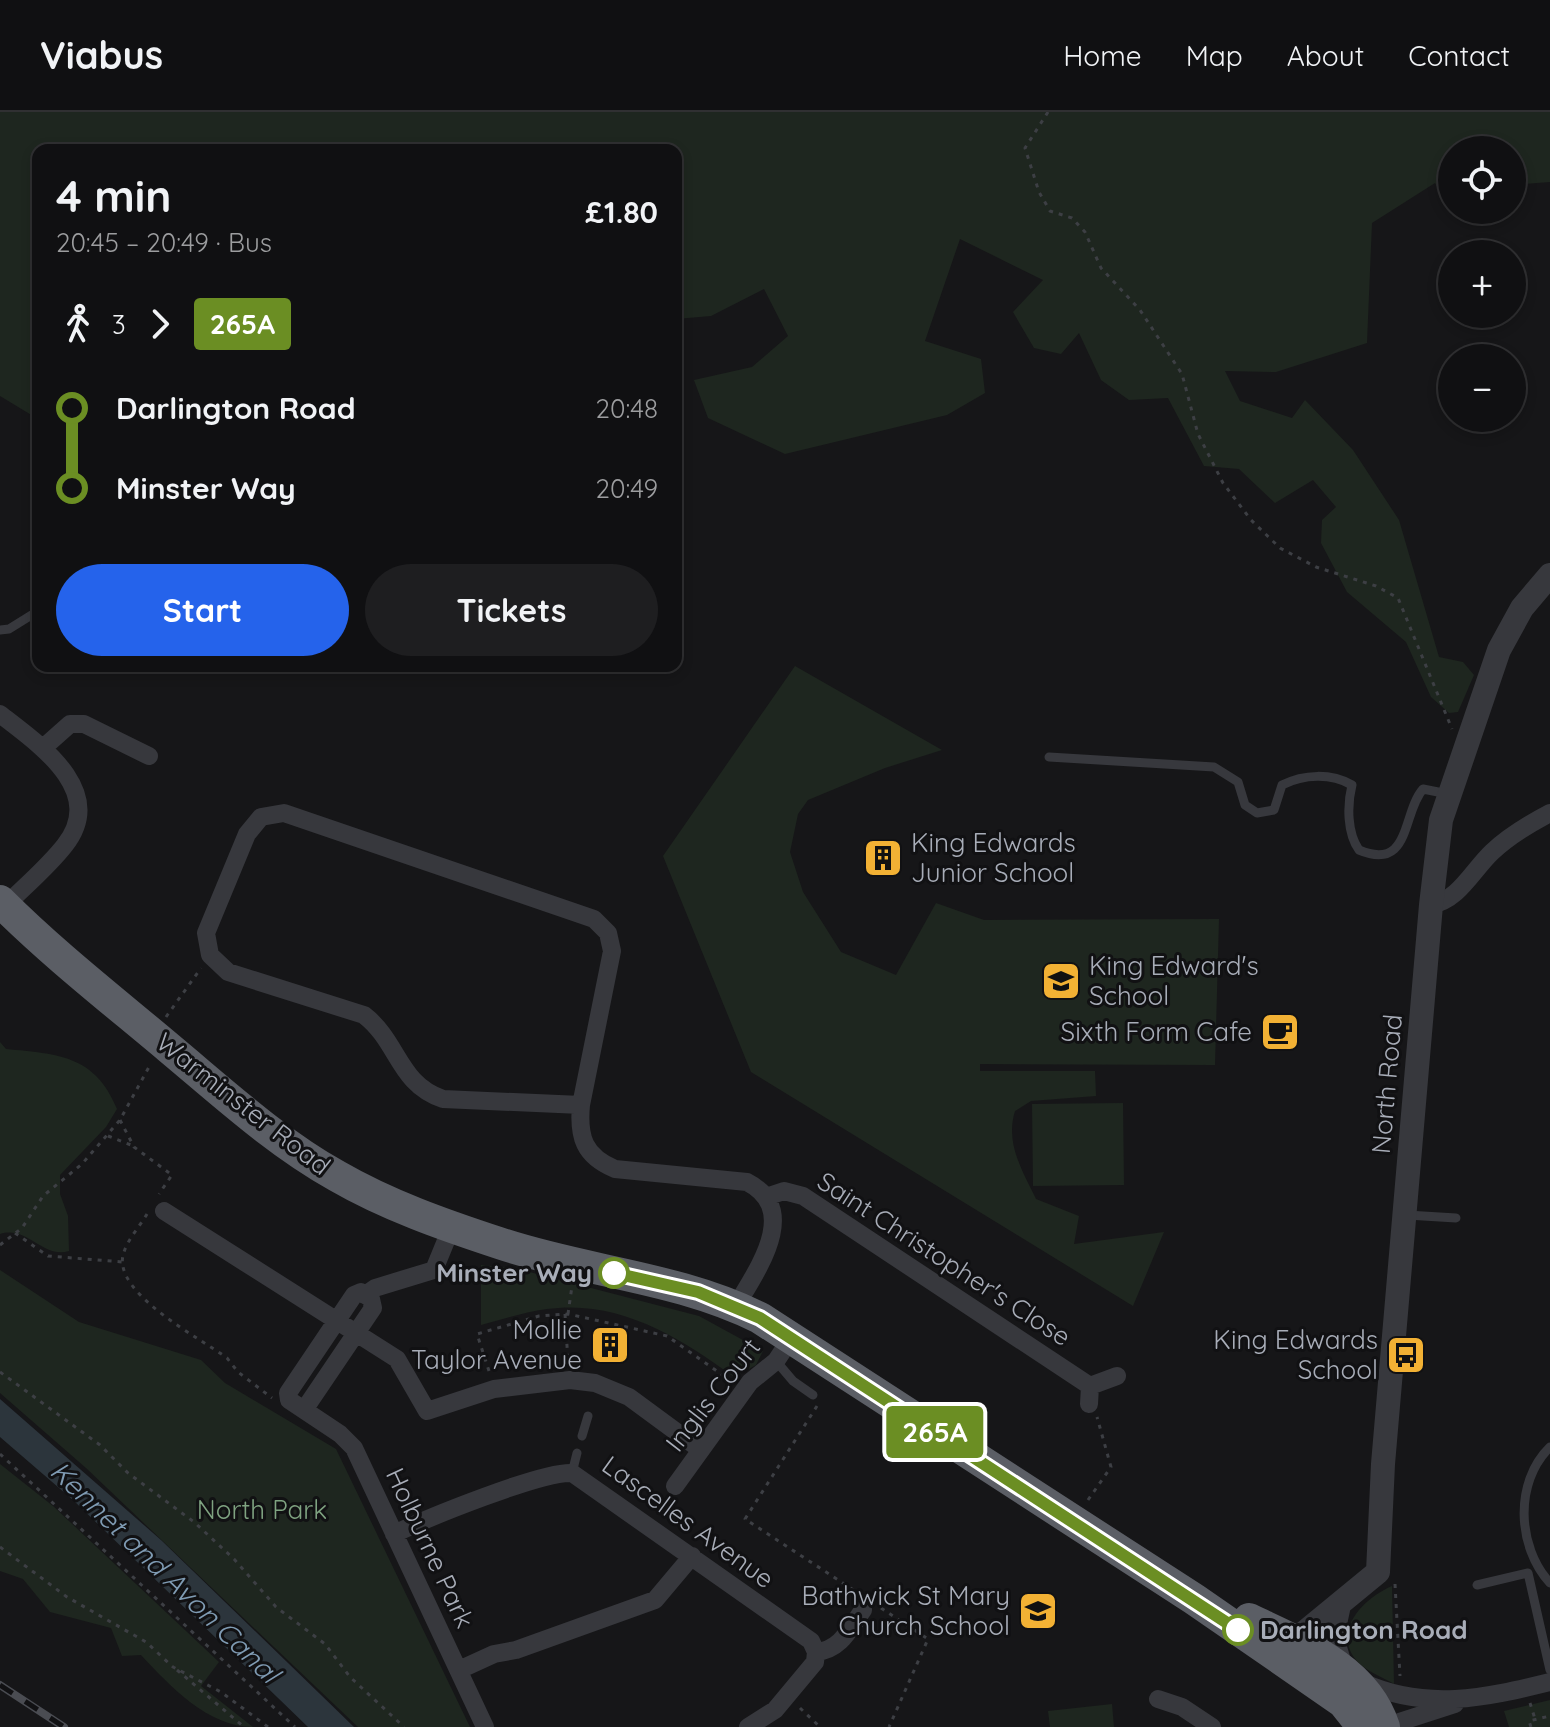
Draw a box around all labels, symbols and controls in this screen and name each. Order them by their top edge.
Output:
text: Viabus [40,31,163,79]
text: Home [1063,38,1142,73]
text: Map [1186,38,1243,73]
text: About [1287,38,1364,73]
text: Contact [1408,38,1510,73]
map controls [1438,136,1526,432]
button: locate [1438,136,1526,224]
text: 4 min [56,168,171,223]
text: £1.80 [585,193,658,231]
text: 20:45 – 20:49 · Bus [56,226,272,259]
button: + [1438,240,1526,328]
icon: walk [56,302,100,346]
icon: forward [138,302,182,346]
text: 265A [210,306,275,341]
text: 3 [112,308,126,341]
button: − [1438,344,1526,432]
text: Darlington Road [116,389,356,427]
text: 20:48 [596,392,658,425]
text: Minster Way [116,469,296,507]
text: 20:49 [596,472,658,505]
button: Start [56,564,349,656]
button: Tickets [365,564,658,656]
place label: King Edwards Junior School [911,826,1076,889]
building icon: King Edwards Junior School [862,837,904,879]
place label: King Edward's School [1089,949,1259,1012]
school or university icon: King Edward's School [1040,960,1082,1002]
cafe icon: Sixth Form Cafe [1259,1011,1301,1053]
street label: North Road [1364,1013,1409,1155]
place label: Sixth Form Cafe [1061,1015,1252,1048]
street label: Warminster Road [150,1025,337,1182]
street label: Saint Christopher's Close [811,1164,1077,1353]
place label: Minster Way [436,1256,592,1289]
marker: Minster Way [599,1258,629,1288]
place label: Mollie Taylor Avenue [411,1313,582,1376]
place label: King Edwards School [1213,1323,1378,1386]
building icon: Mollie Taylor Avenue [589,1324,631,1366]
street label: Inglis Court [658,1331,767,1458]
bus stop icon: King Edwards School [1385,1334,1427,1376]
line badge: 265A [879,1406,991,1458]
text: 265A [902,1414,968,1449]
street label: Lascelles Avenue [596,1448,781,1595]
water label: Kennet and Avon Canal [44,1453,290,1693]
street label: Holburne Park [379,1462,482,1633]
park label: North Park [197,1493,327,1526]
place label: Bathwick St Mary Church School [802,1579,1010,1642]
school or university icon: Bathwick St Mary Church School [1017,1590,1059,1632]
place label: Darlington Road [1260,1613,1468,1646]
marker: Darlington Road [1223,1615,1253,1645]

